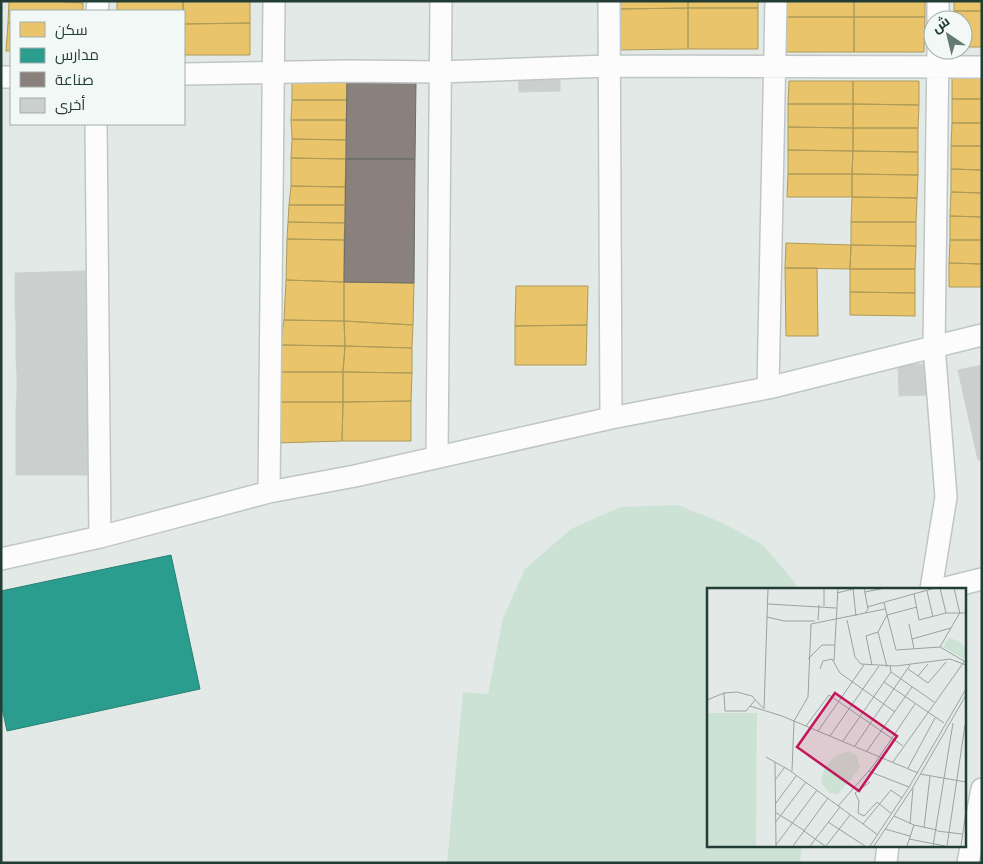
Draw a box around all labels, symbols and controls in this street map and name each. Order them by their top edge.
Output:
legend [10,10,185,125]
north arrow [923,10,973,60]
text: ش [928,12,953,37]
text: سكن [55,20,88,40]
text: مدارس [55,45,99,65]
text: صناعة [55,70,94,89]
text: أخرى [55,95,85,115]
inset map [707,588,966,846]

